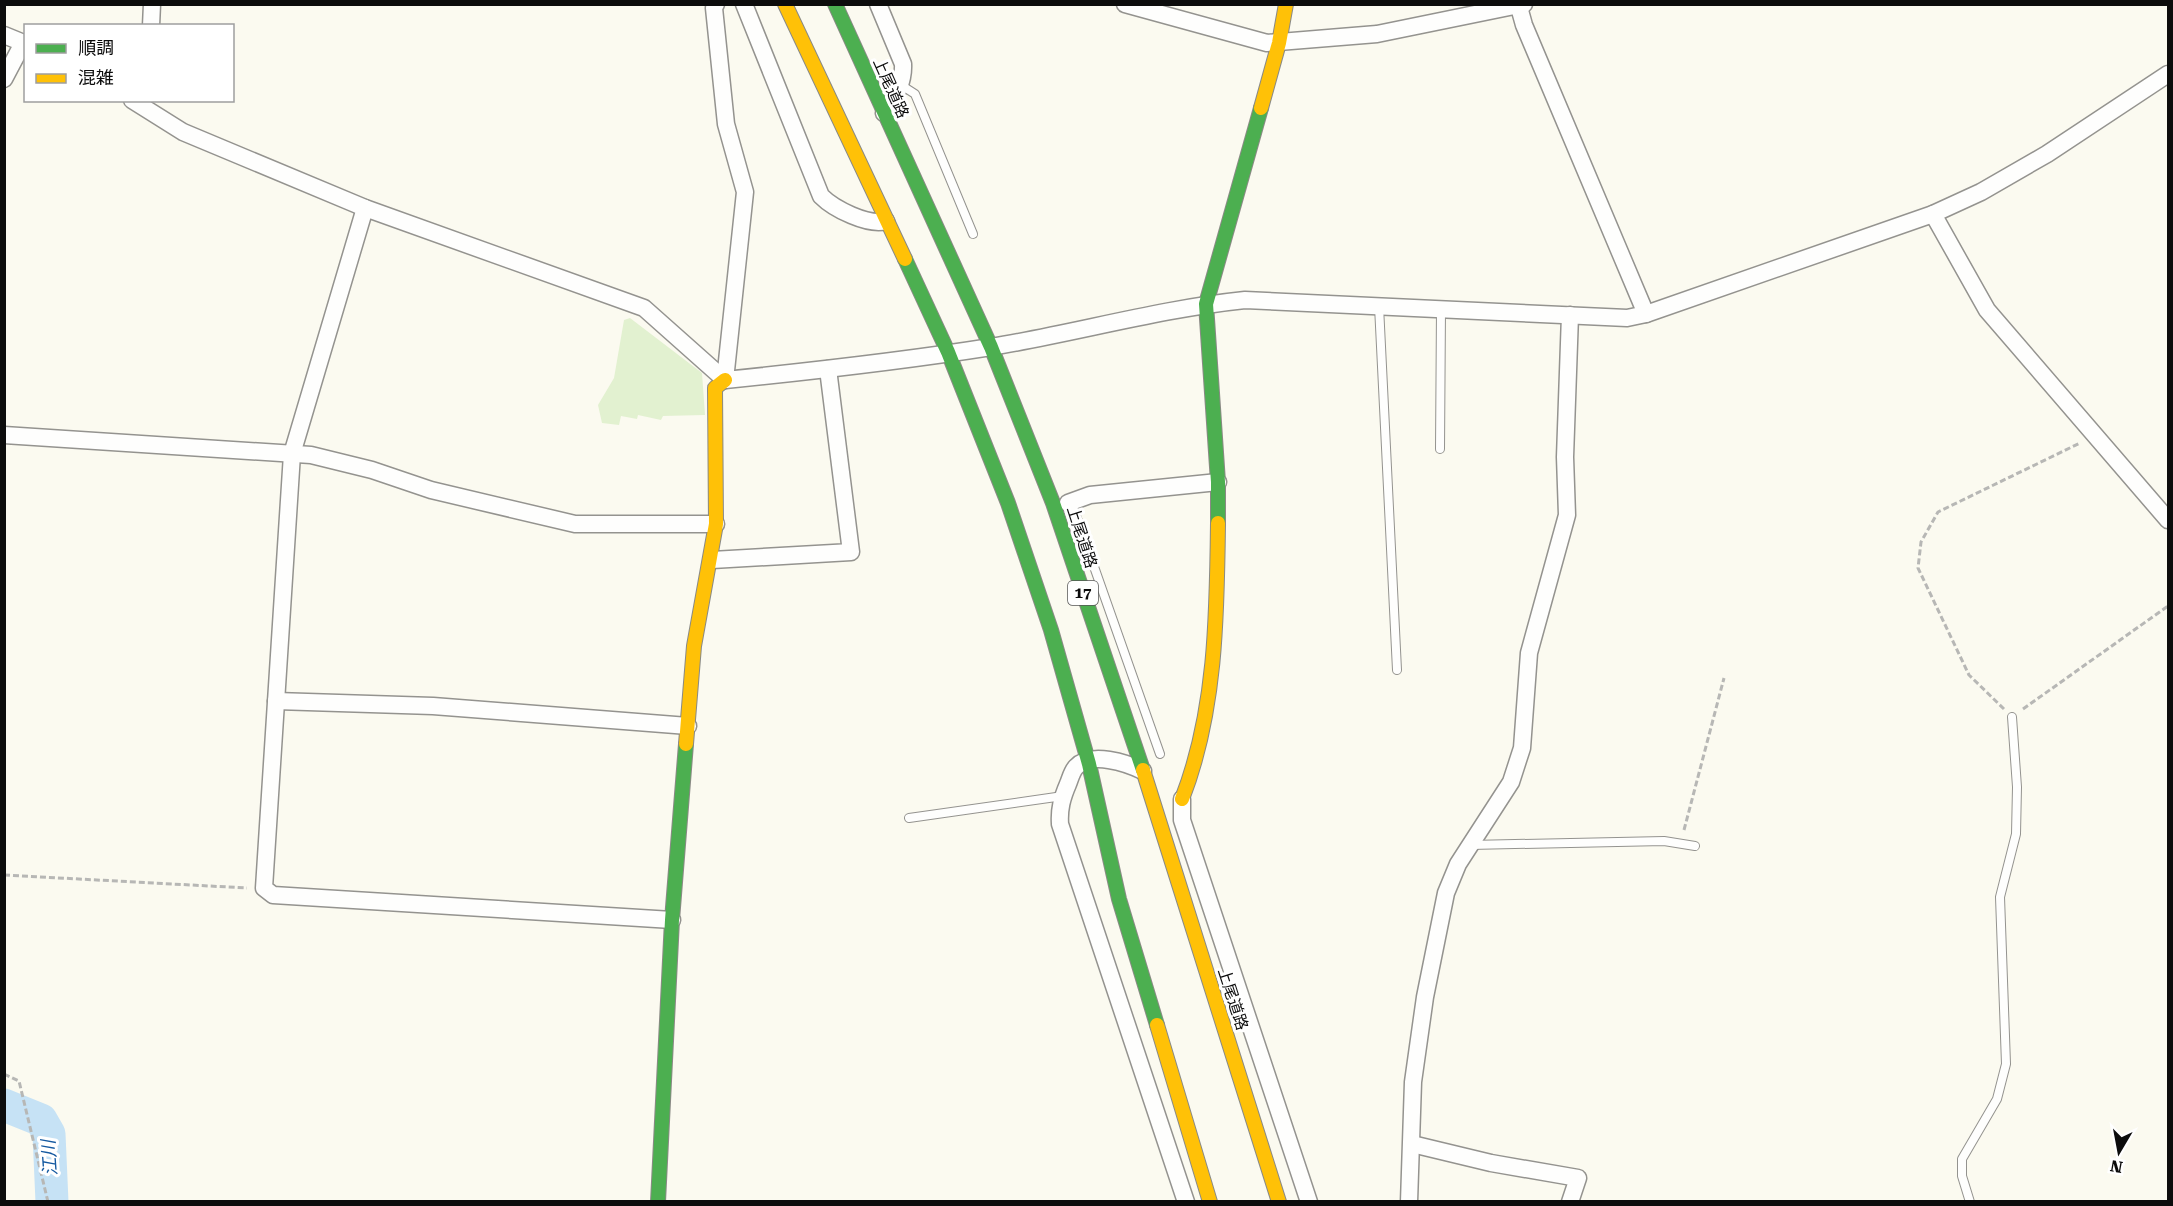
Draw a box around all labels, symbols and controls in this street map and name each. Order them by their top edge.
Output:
legend [24,24,234,102]
text: 順調 [78,37,114,58]
street label: 上尾道路 [869,55,913,121]
text: 混雑 [78,67,114,88]
street label: 上尾道路 [1063,504,1101,570]
road number: 17 [1068,581,1098,605]
street label: 上尾道路 [1214,966,1252,1032]
north arrow [2089,1122,2149,1182]
water label: 江川 [37,1137,61,1177]
text: N [2109,1156,2124,1177]

